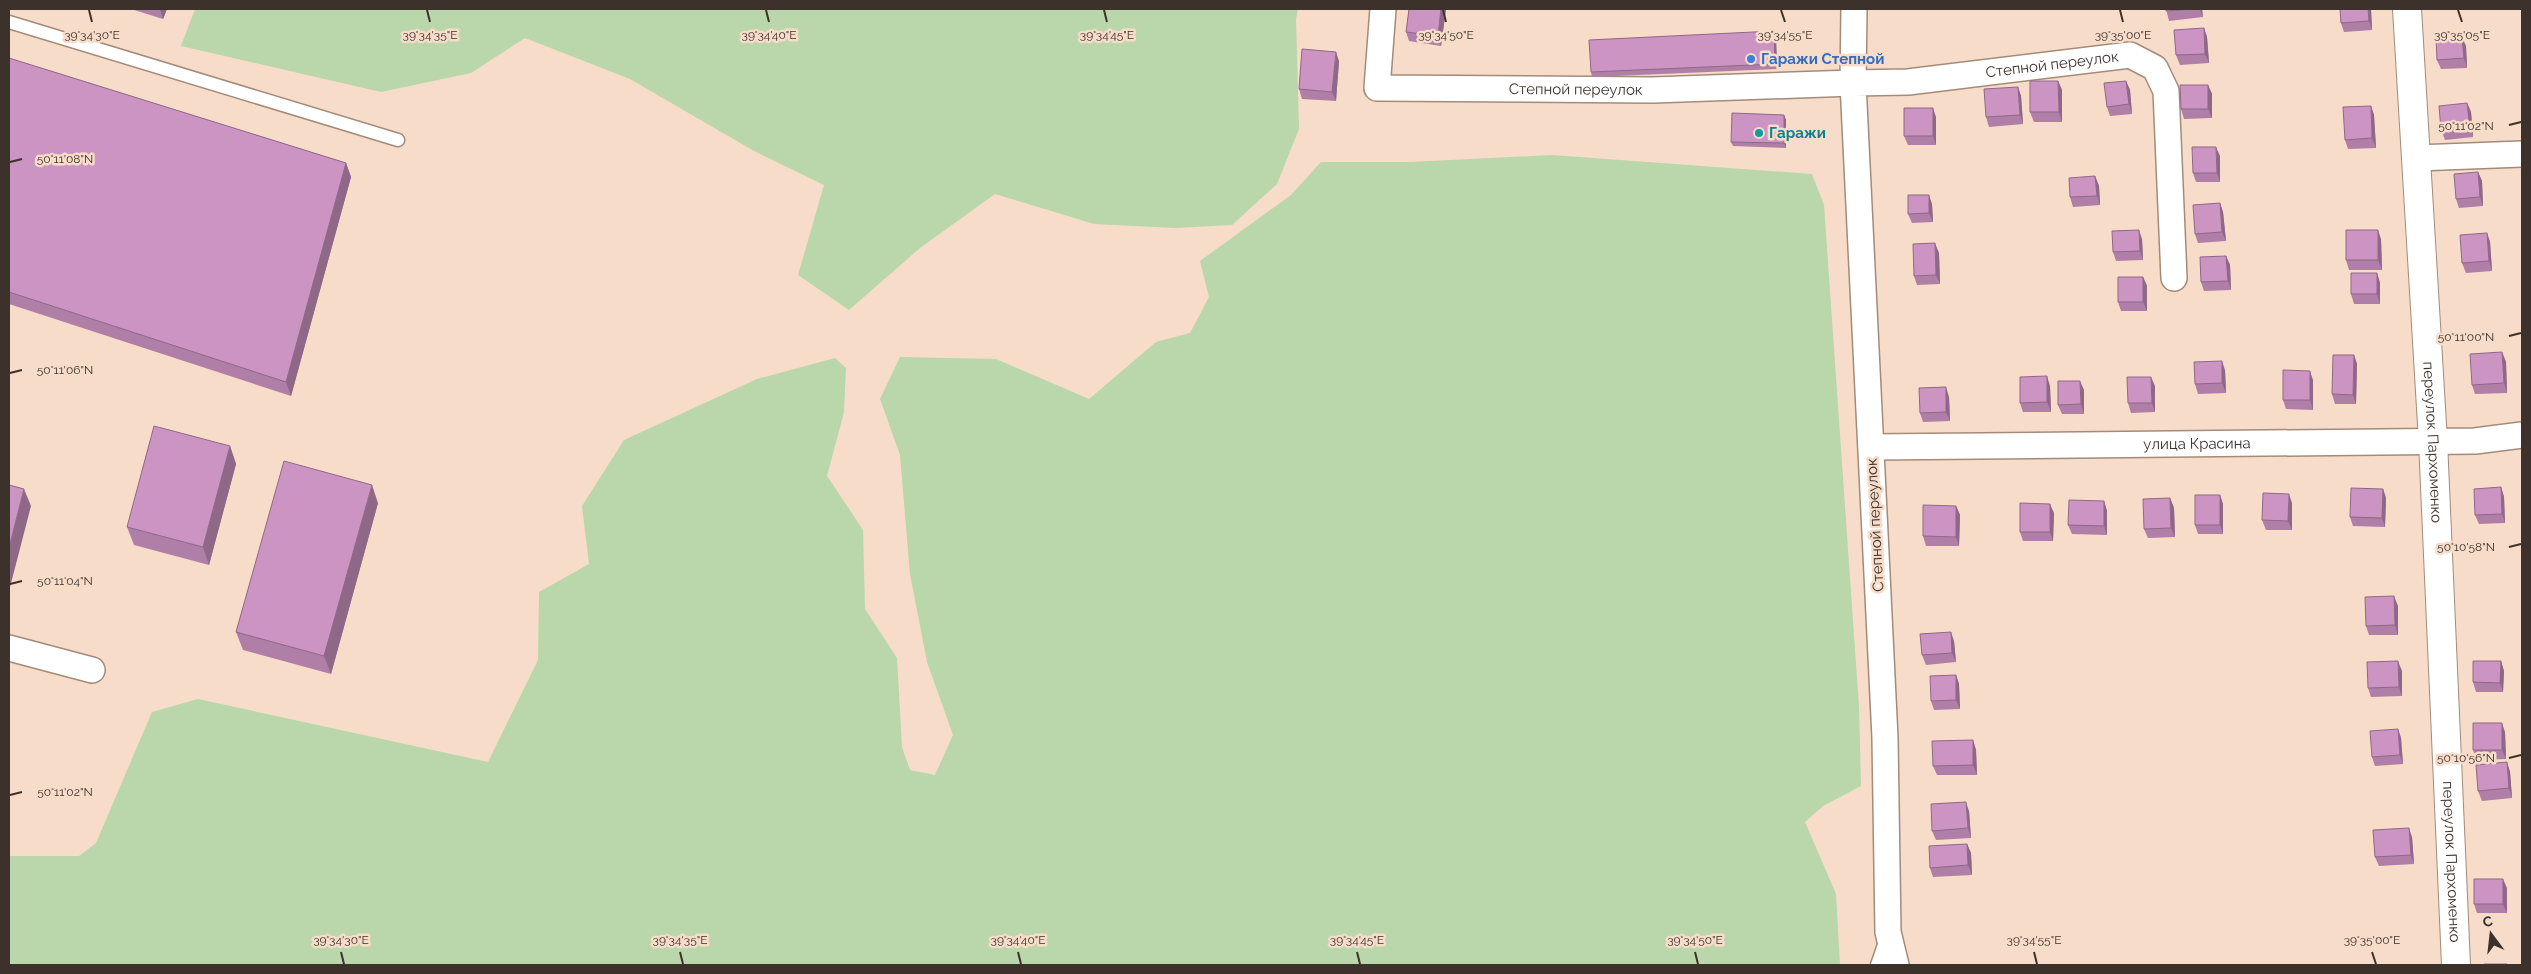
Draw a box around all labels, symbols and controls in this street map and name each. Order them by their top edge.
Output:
text: 39°34'30"E [64,28,120,42]
text: 39°34'35"E [403,28,457,42]
text: 39°34'40"E [741,28,797,42]
text: 39°34'45"E [1080,28,1134,42]
text: 39°34'50"E [1418,28,1474,42]
text: 39°34'55"E [1758,28,1812,42]
text: 39°35'00"E [2095,28,2151,42]
text: 39°35'05"E [2434,28,2490,42]
street label: Степной переулок [1985,47,2120,81]
place label: Гаражи Степной [1761,50,1884,68]
marker: Гаражи Степной [1745,53,1757,65]
street label: Степной переулок [1509,80,1643,99]
text: 50°11'02"N [2438,119,2494,133]
place label: Гаражи [1769,124,1826,142]
marker: Гаражи [1753,127,1765,139]
text: 50°11'08"N [37,152,93,166]
text: 50°11'00"N [2438,330,2494,344]
street label: переулок Пархоменко [2419,361,2446,523]
text: 50°11'06"N [37,363,93,377]
street label: улица Красина [2143,434,2251,453]
street label: Степной переулок [1863,458,1887,592]
text: 50°10'58"N [2437,540,2495,554]
text: 50°11'04"N [37,574,93,588]
text: 50°10'56"N [2437,751,2495,765]
street label: переулок Пархоменко [2439,781,2464,943]
text: 50°11'02"N [37,785,93,799]
north arrow [2466,909,2516,959]
text: С [2481,912,2495,930]
text: 39°34'30"E [313,933,369,947]
text: 39°34'35"E [653,933,707,947]
text: 39°34'40"E [990,933,1046,947]
text: 39°34'45"E [1330,933,1384,947]
text: 39°34'50"E [1667,933,1723,947]
text: 39°34'55"E [2007,933,2061,947]
text: 39°35'00"E [2344,933,2400,947]

